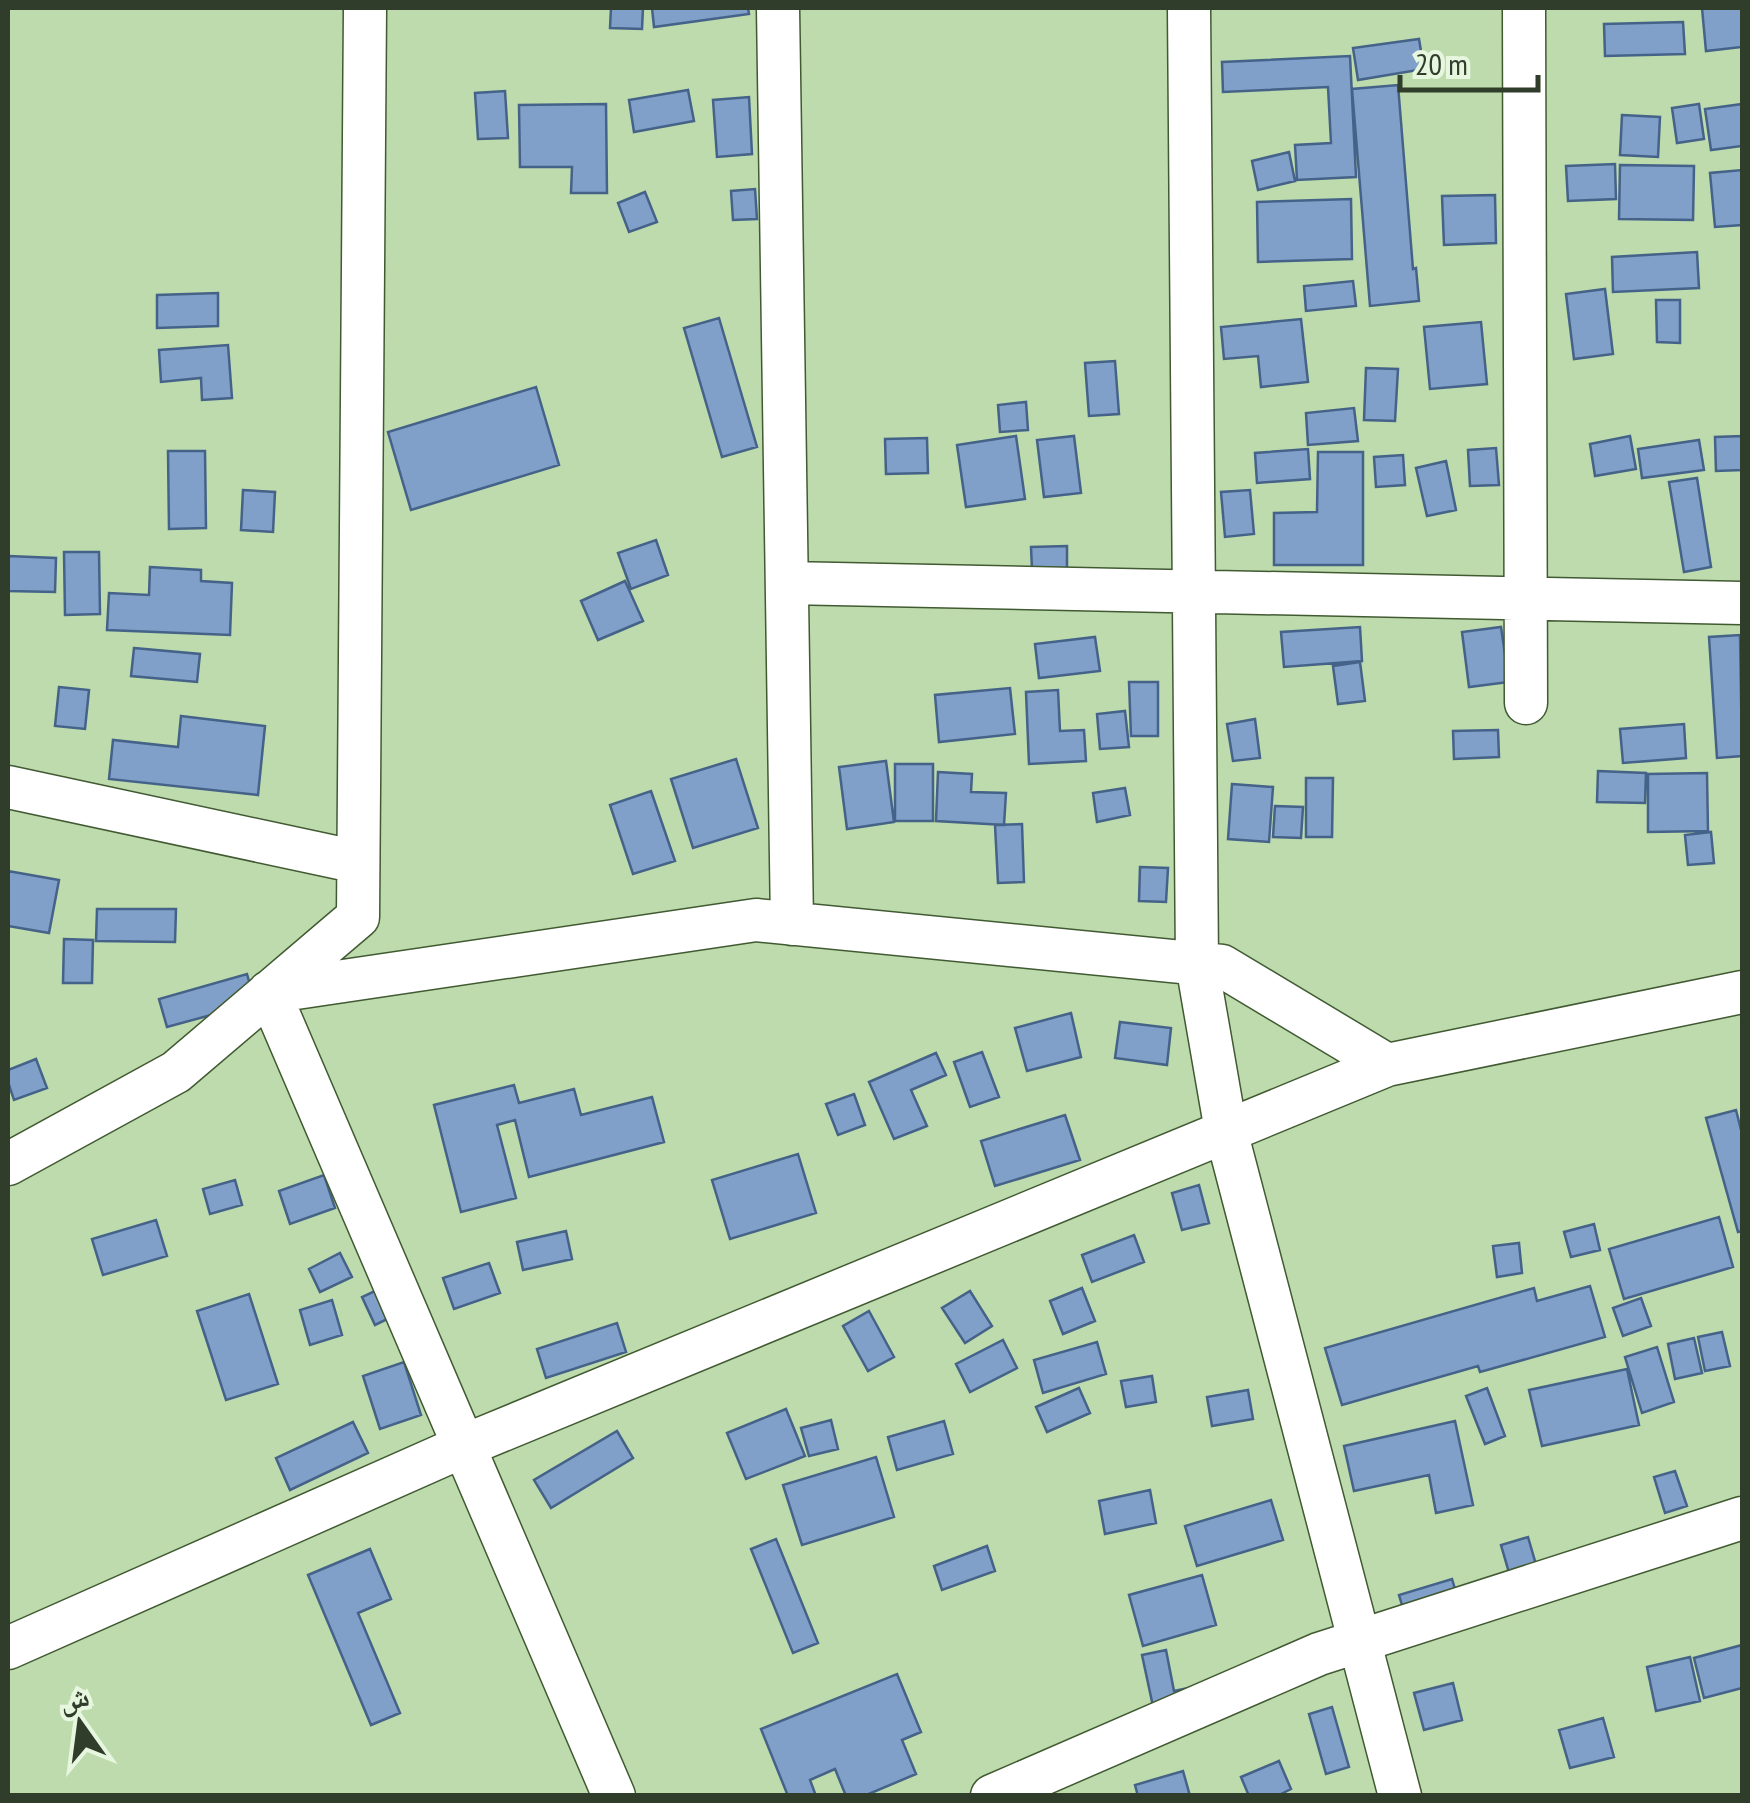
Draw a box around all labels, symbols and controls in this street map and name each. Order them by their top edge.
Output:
scale bar [1400,30,1538,92]
text: 20 m [1415,44,1468,83]
north arrow [30,1673,130,1773]
text: ش [55,1677,93,1720]

